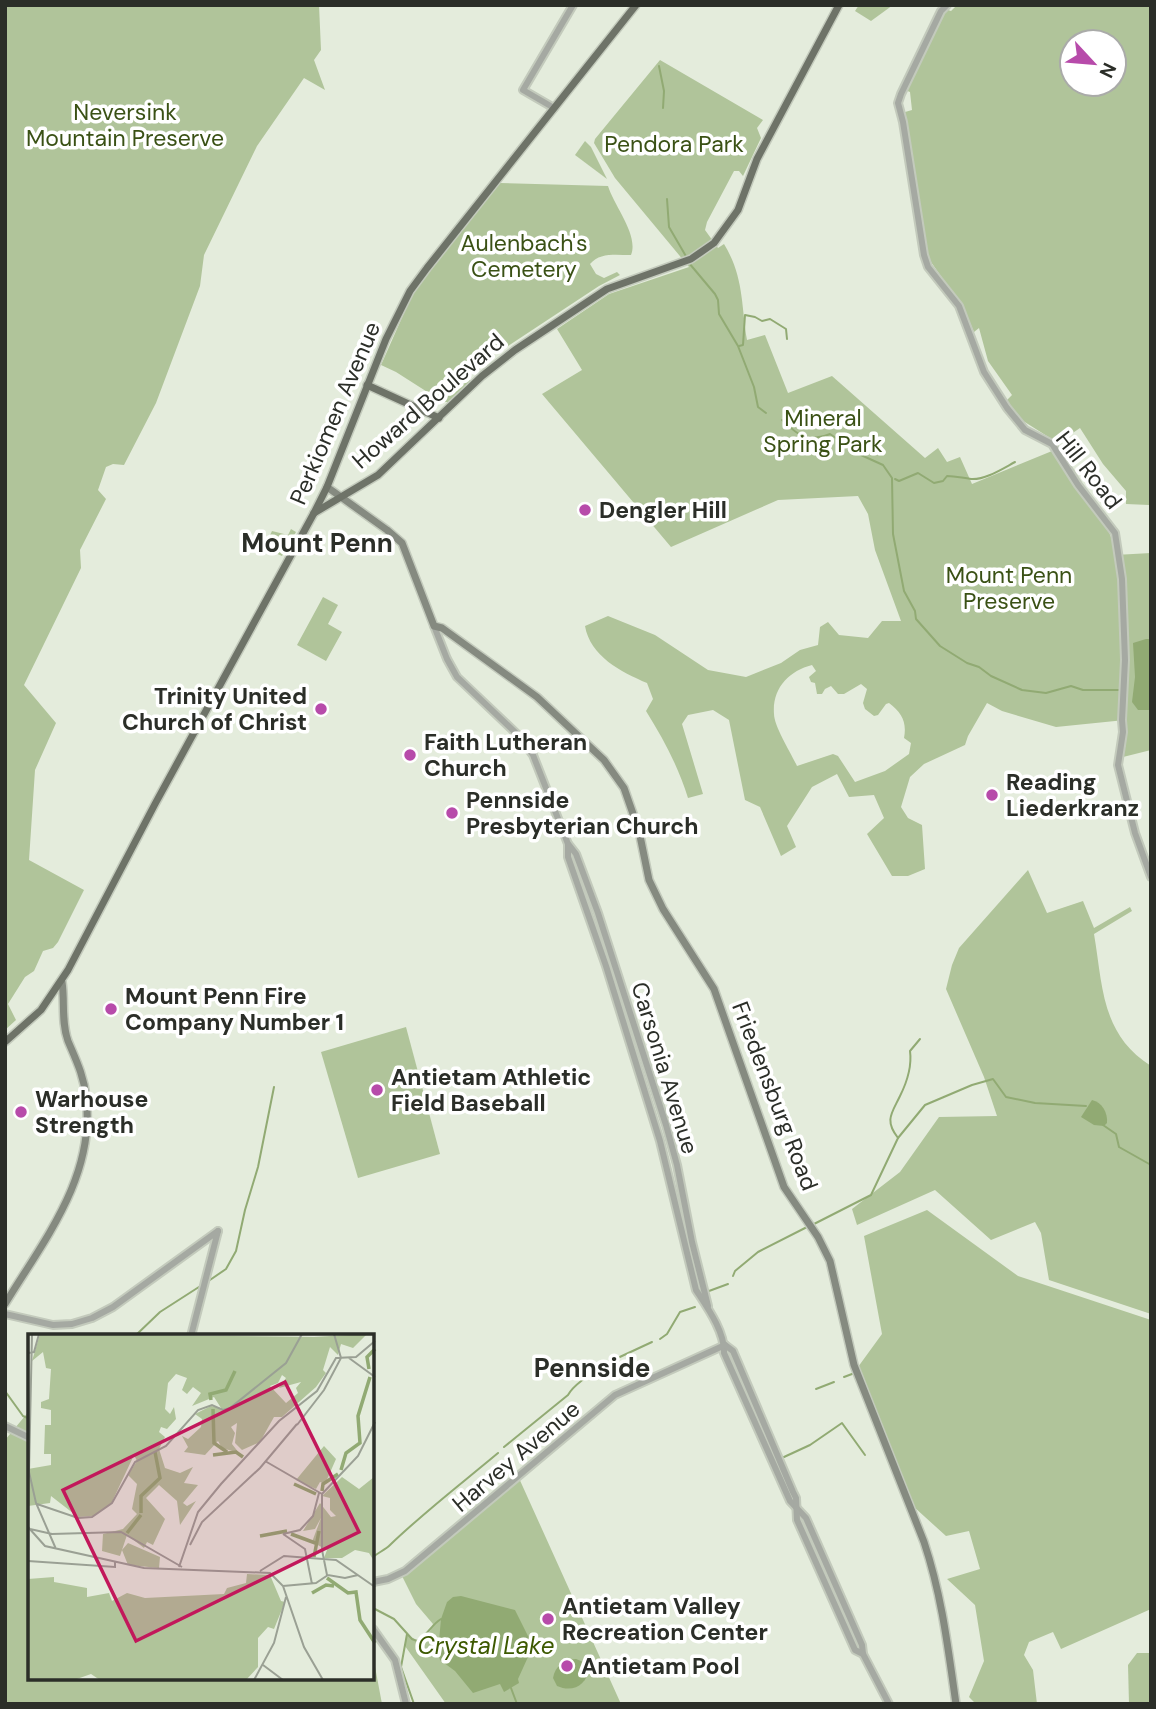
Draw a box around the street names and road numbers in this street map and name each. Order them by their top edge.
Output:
street label: Perkiomen Avenue [283,317,387,509]
street label: Howard Boulevard [346,327,510,475]
street label: Hill Road [1049,425,1129,515]
street label: Carsonia Avenue [625,978,705,1158]
street label: Friedensburg Road [725,997,825,1195]
street label: Harvey Avenue [446,1394,586,1518]

